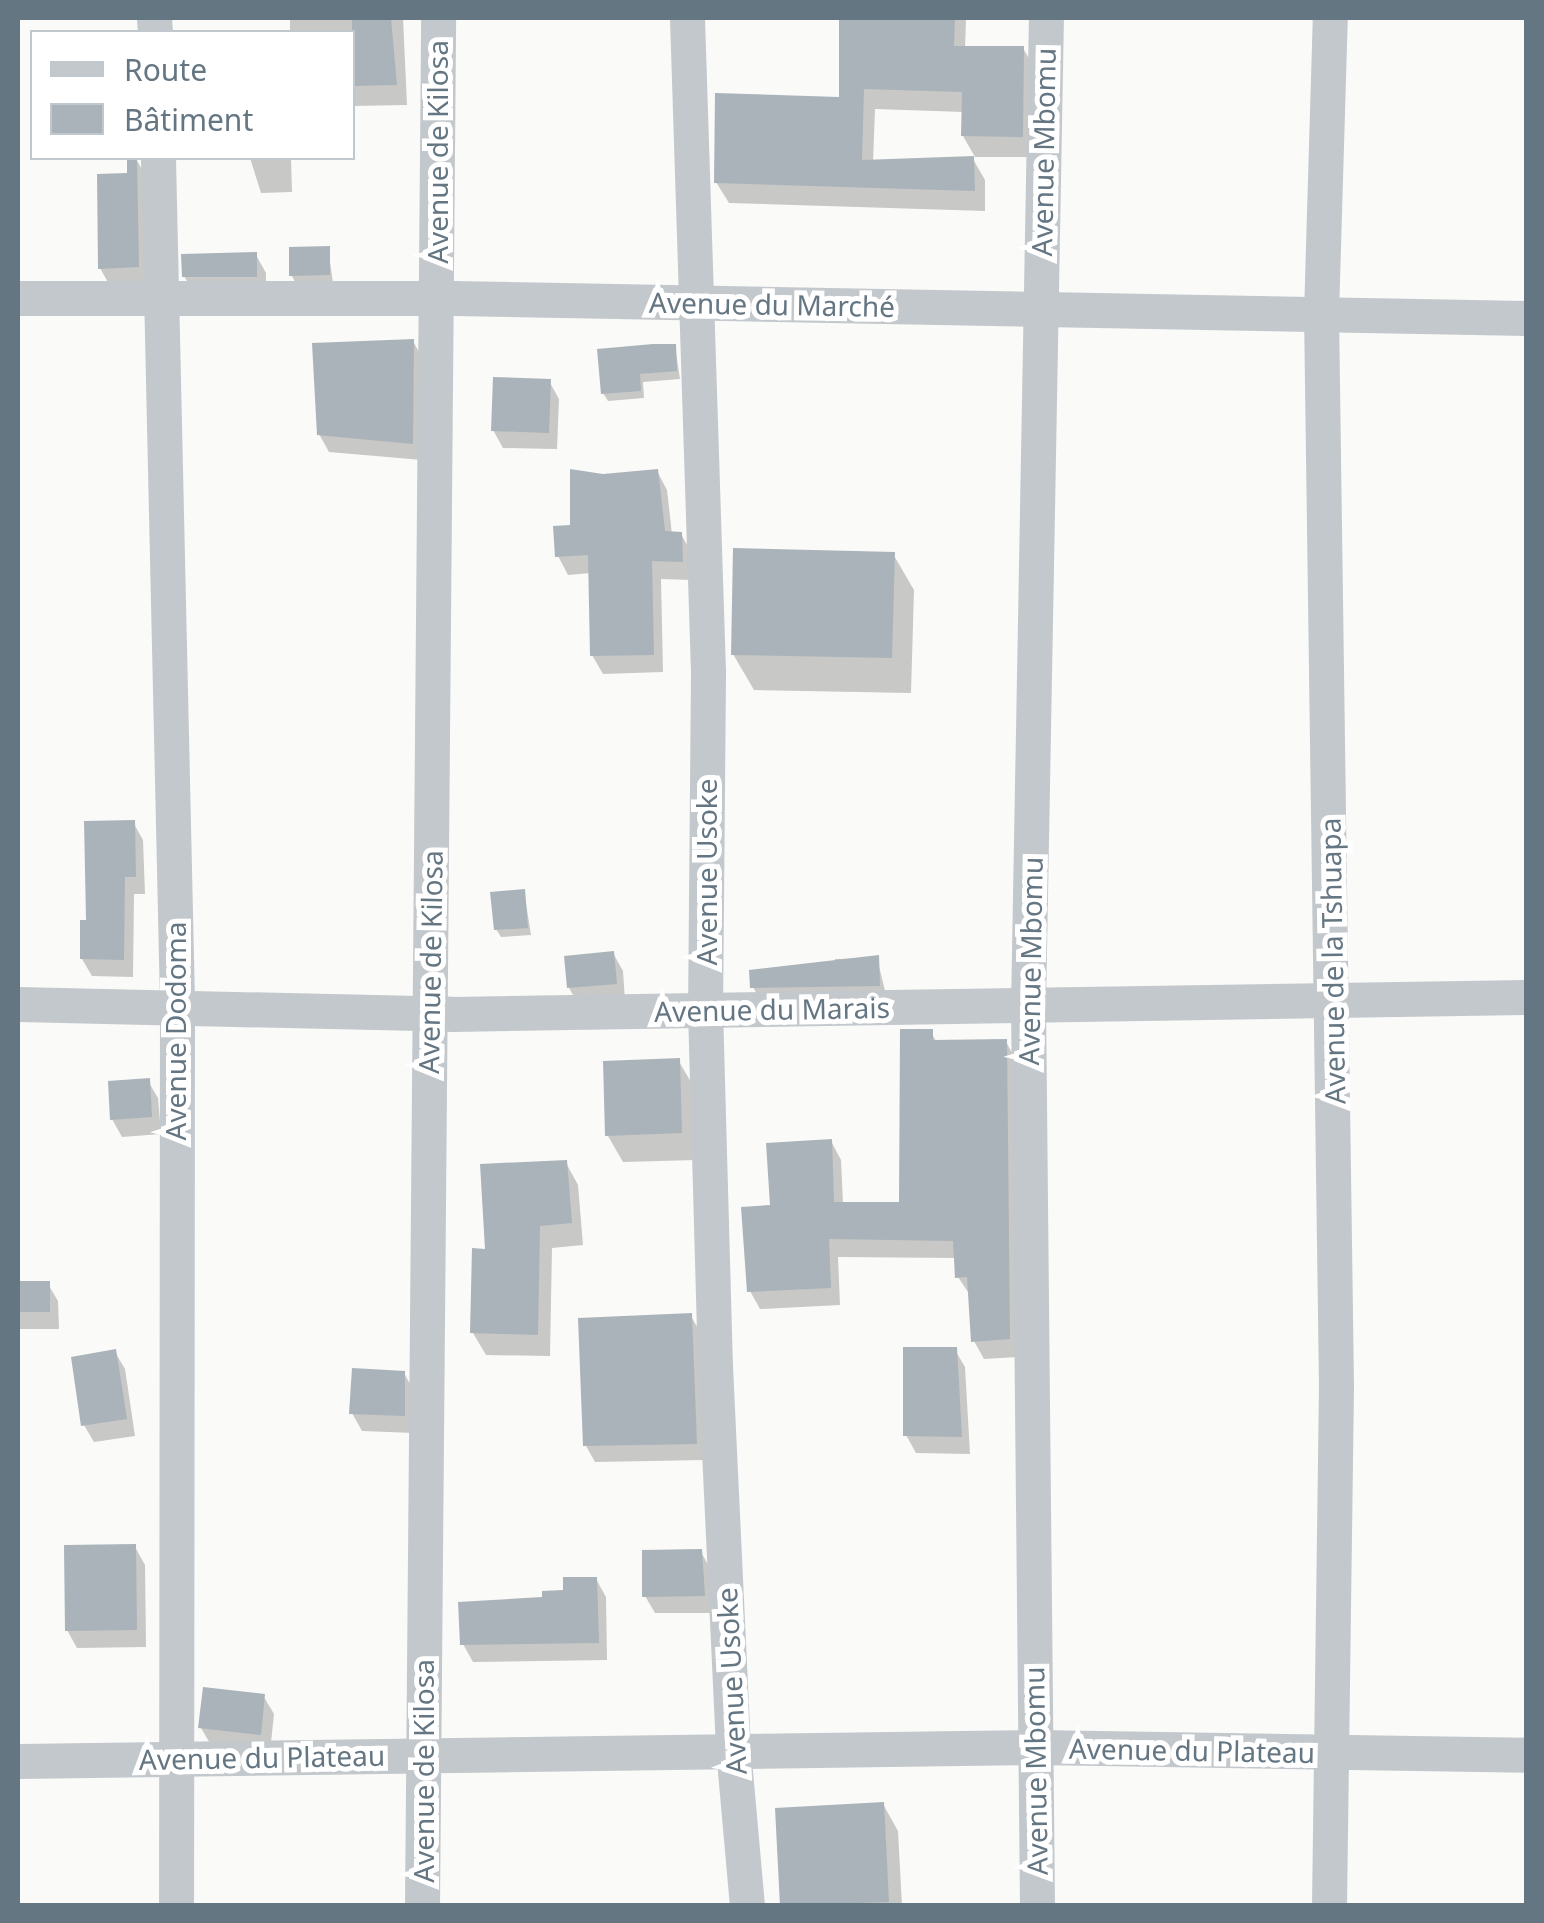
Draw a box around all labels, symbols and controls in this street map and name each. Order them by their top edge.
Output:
legend [30,30,355,160]
street label: Avenue de Kilosa [420,40,454,264]
street label: Avenue Mbomu [1024,47,1062,257]
text: Route [124,49,207,90]
text: Bâtiment [124,99,253,140]
street label: Avenue du Marché [649,285,895,323]
street label: Avenue Usoke [689,778,723,966]
street label: Avenue de la Tshuapa [1313,817,1351,1105]
street label: Avenue de Kilosa [411,850,449,1074]
street label: Avenue Mbomu [1011,856,1049,1066]
street label: Avenue Dodoma [158,921,192,1141]
street label: Avenue du Marais [654,990,890,1028]
street label: Avenue Usoke [709,1587,753,1775]
street label: Avenue de Kilosa [406,1659,440,1883]
street label: Avenue Mbomu [1016,1666,1054,1876]
street label: Avenue du Plateau [1069,1731,1315,1769]
street label: Avenue du Plateau [139,1738,385,1776]

